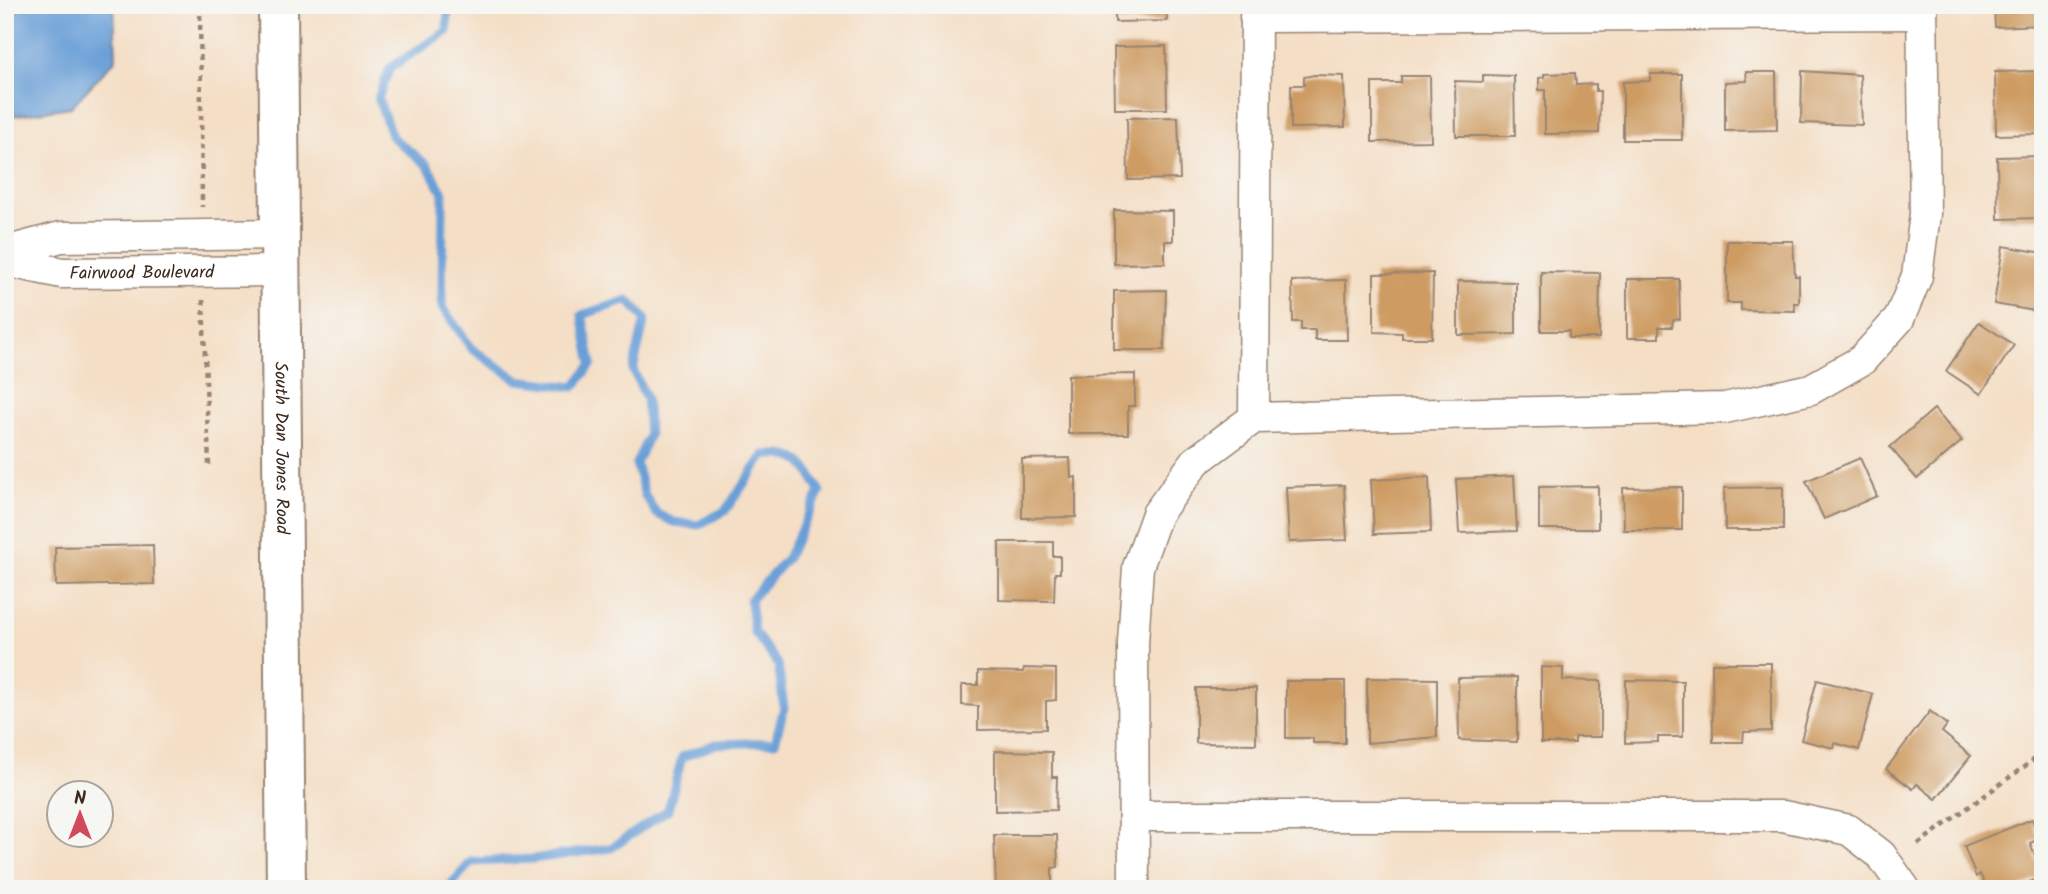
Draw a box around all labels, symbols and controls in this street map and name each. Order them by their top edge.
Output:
street label: Fairwood Boulevard [69,259,215,289]
street label: South Dan Jones Road [265,362,296,535]
north arrow [46,778,116,848]
text: N [74,784,86,814]

